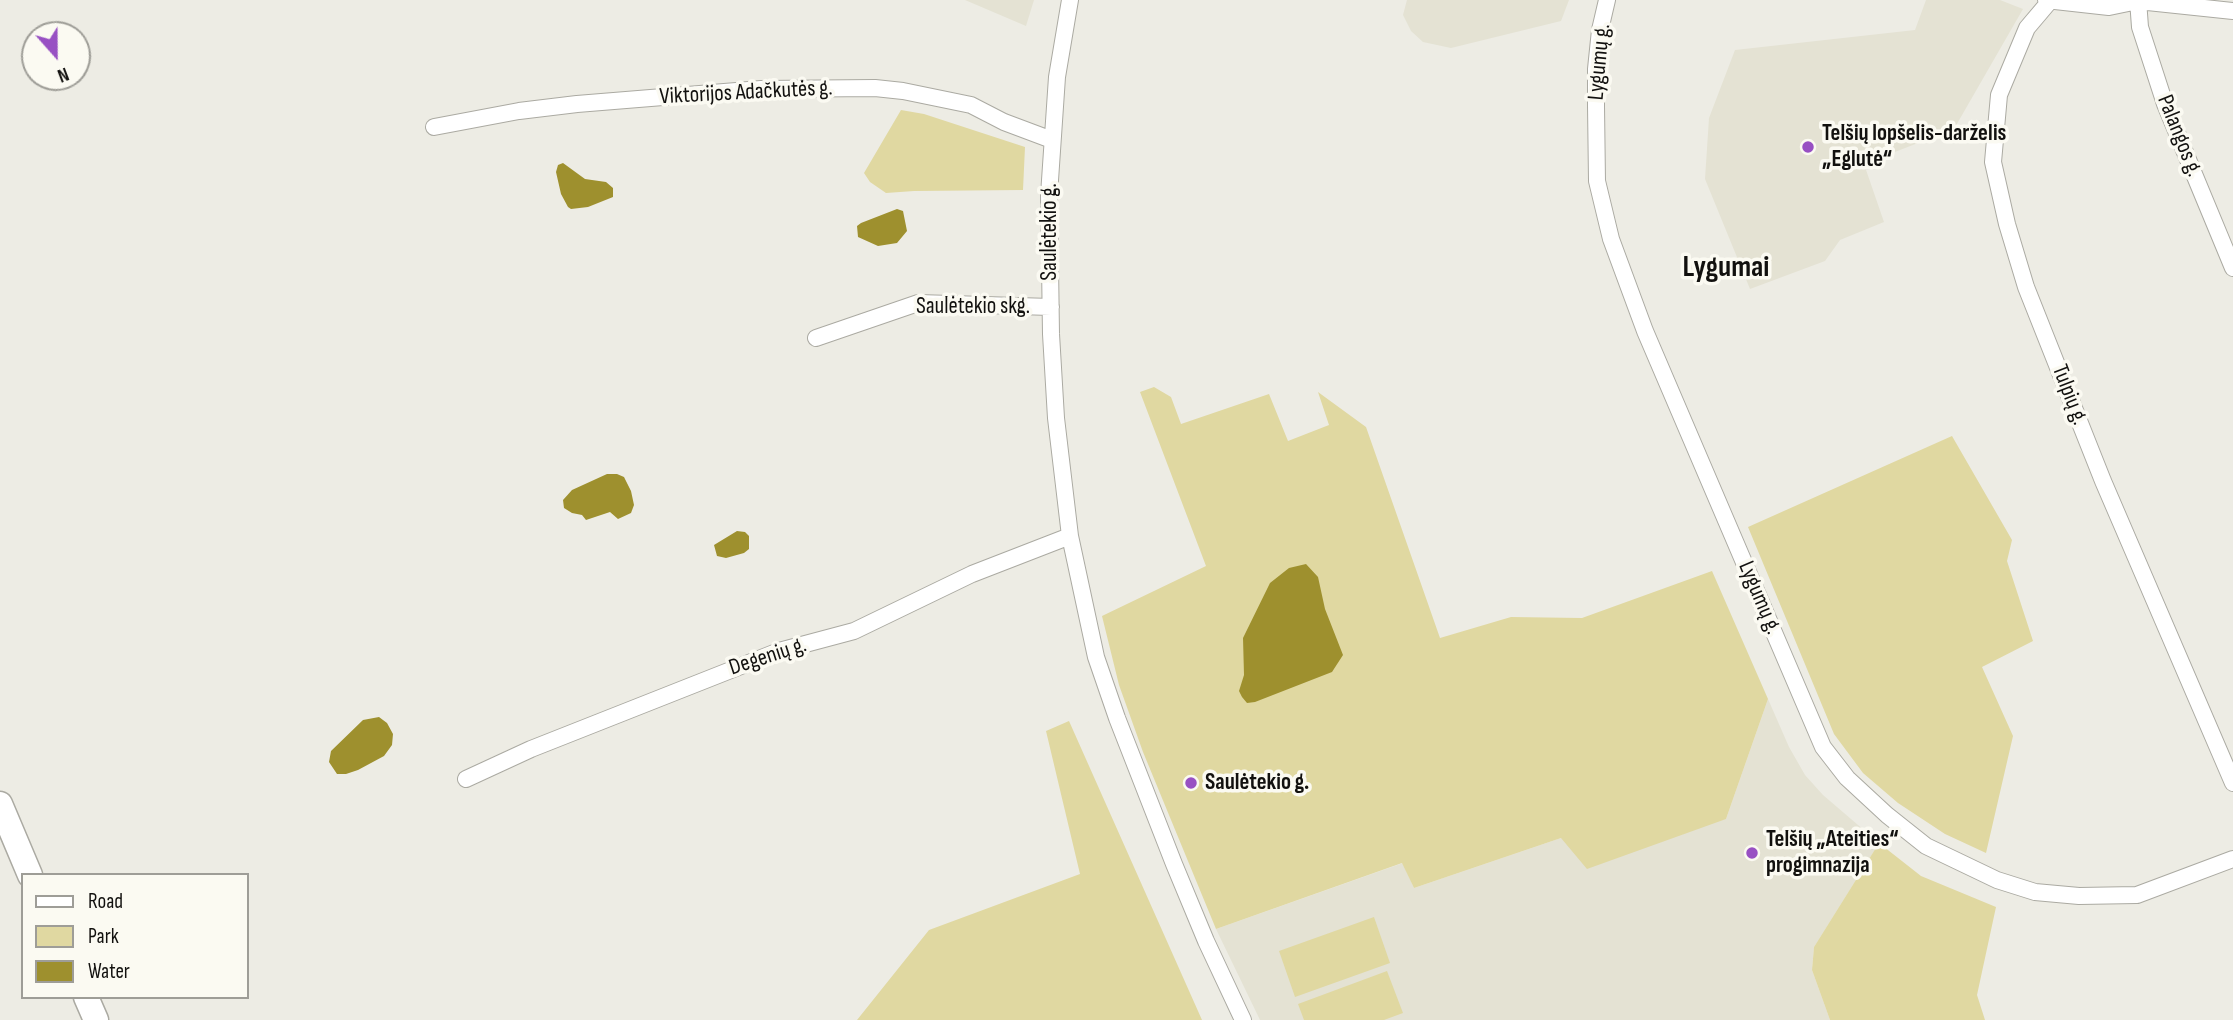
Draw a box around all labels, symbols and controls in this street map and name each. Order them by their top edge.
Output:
north arrow [21,21,91,91]
street label: Lygumų g. [1583,23,1617,101]
text: N [54,62,72,87]
street label: Viktorijos Adačkutės g. [659,75,833,111]
street label: Palangos g. [2150,91,2208,181]
place label: Telšių lopšelis-darželis „Eglutė“ [1822,120,2006,174]
marker: Telšių lopšelis-darželis „Eglutė“ [1800,139,1816,155]
street label: Saulėtekio g. [1036,183,1064,281]
district label: Lygumai [1683,250,1769,286]
street label: Saulėtekio skg. [916,293,1030,321]
street label: Tulpių g. [2045,361,2093,429]
street label: Lygumų g. [1731,557,1787,639]
street label: Degenių g. [726,632,810,682]
place label: Saulėtekio g. [1205,769,1309,797]
marker: Saulėtekio g. [1183,775,1199,791]
place label: Telšių „Ateities“ progimnazija [1766,826,1899,880]
marker: Telšių „Ateities“ progimnazija [1744,845,1760,861]
legend [21,873,248,999]
text: Road [88,889,123,914]
text: Park [88,924,119,949]
text: Water [88,959,130,984]

